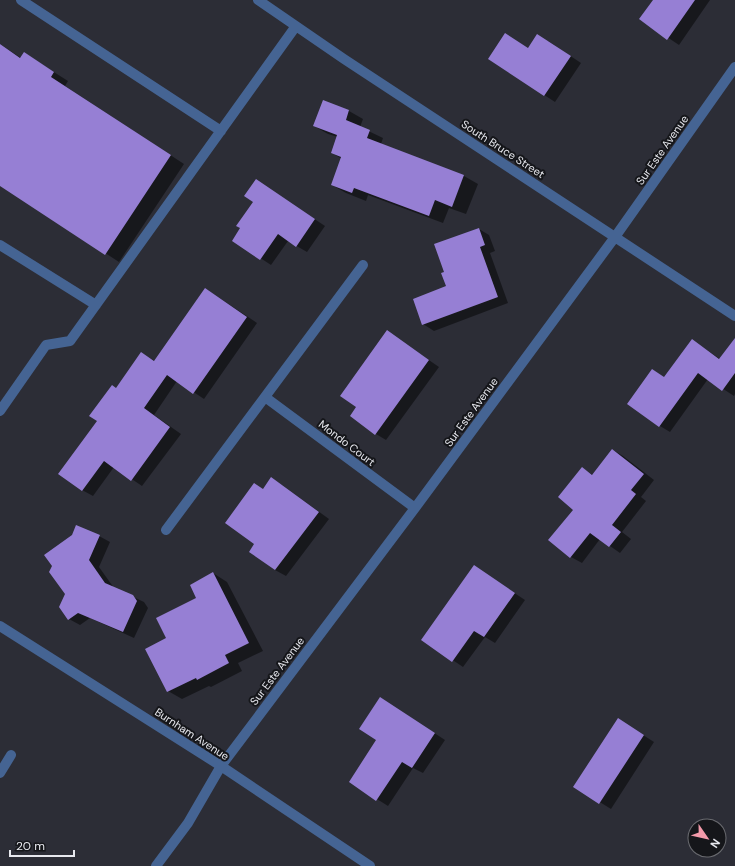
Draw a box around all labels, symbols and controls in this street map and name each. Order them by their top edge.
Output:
street label: Sur Este Avenue [633,112,691,188]
street label: South Bruce Street [459,117,547,181]
street label: Sur Este Avenue [441,375,501,449]
street label: Mondo Court [316,417,378,469]
street label: Sur Este Avenue [247,634,307,708]
street label: Burnham Avenue [152,705,232,763]
north arrow [687,818,727,858]
scale bar [10,832,74,858]
text: N [707,836,723,851]
text: 20 m [16,838,45,854]

